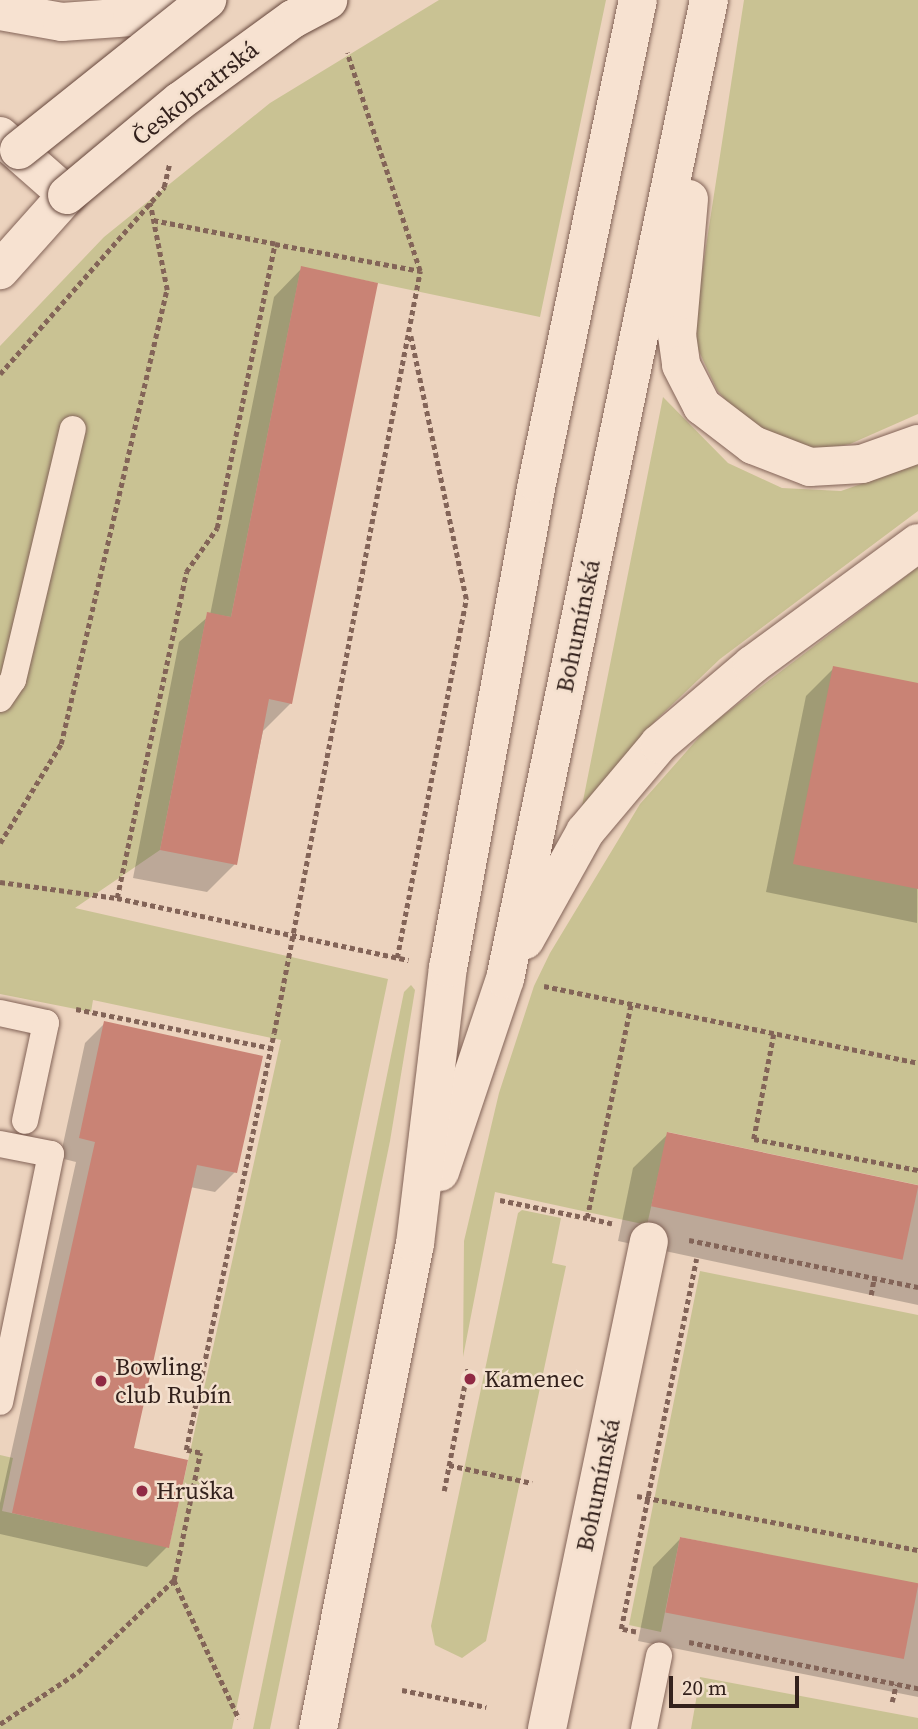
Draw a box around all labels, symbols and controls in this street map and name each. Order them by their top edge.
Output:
street label: Českobratrská [126,35,264,151]
street label: Bohumínská [550,557,606,695]
place label: Bowling club Rubín [115,1353,232,1409]
place label: Kamenec [484,1365,584,1393]
marker: Kamenec [462,1371,478,1387]
marker: Bowling club Rubín [93,1373,109,1389]
street label: Bohumínská [570,1416,626,1554]
place label: Hruška [156,1477,235,1505]
marker: Hruška [134,1483,150,1499]
scale bar [673,1662,802,1706]
text: 20 m [682,1673,727,1702]

